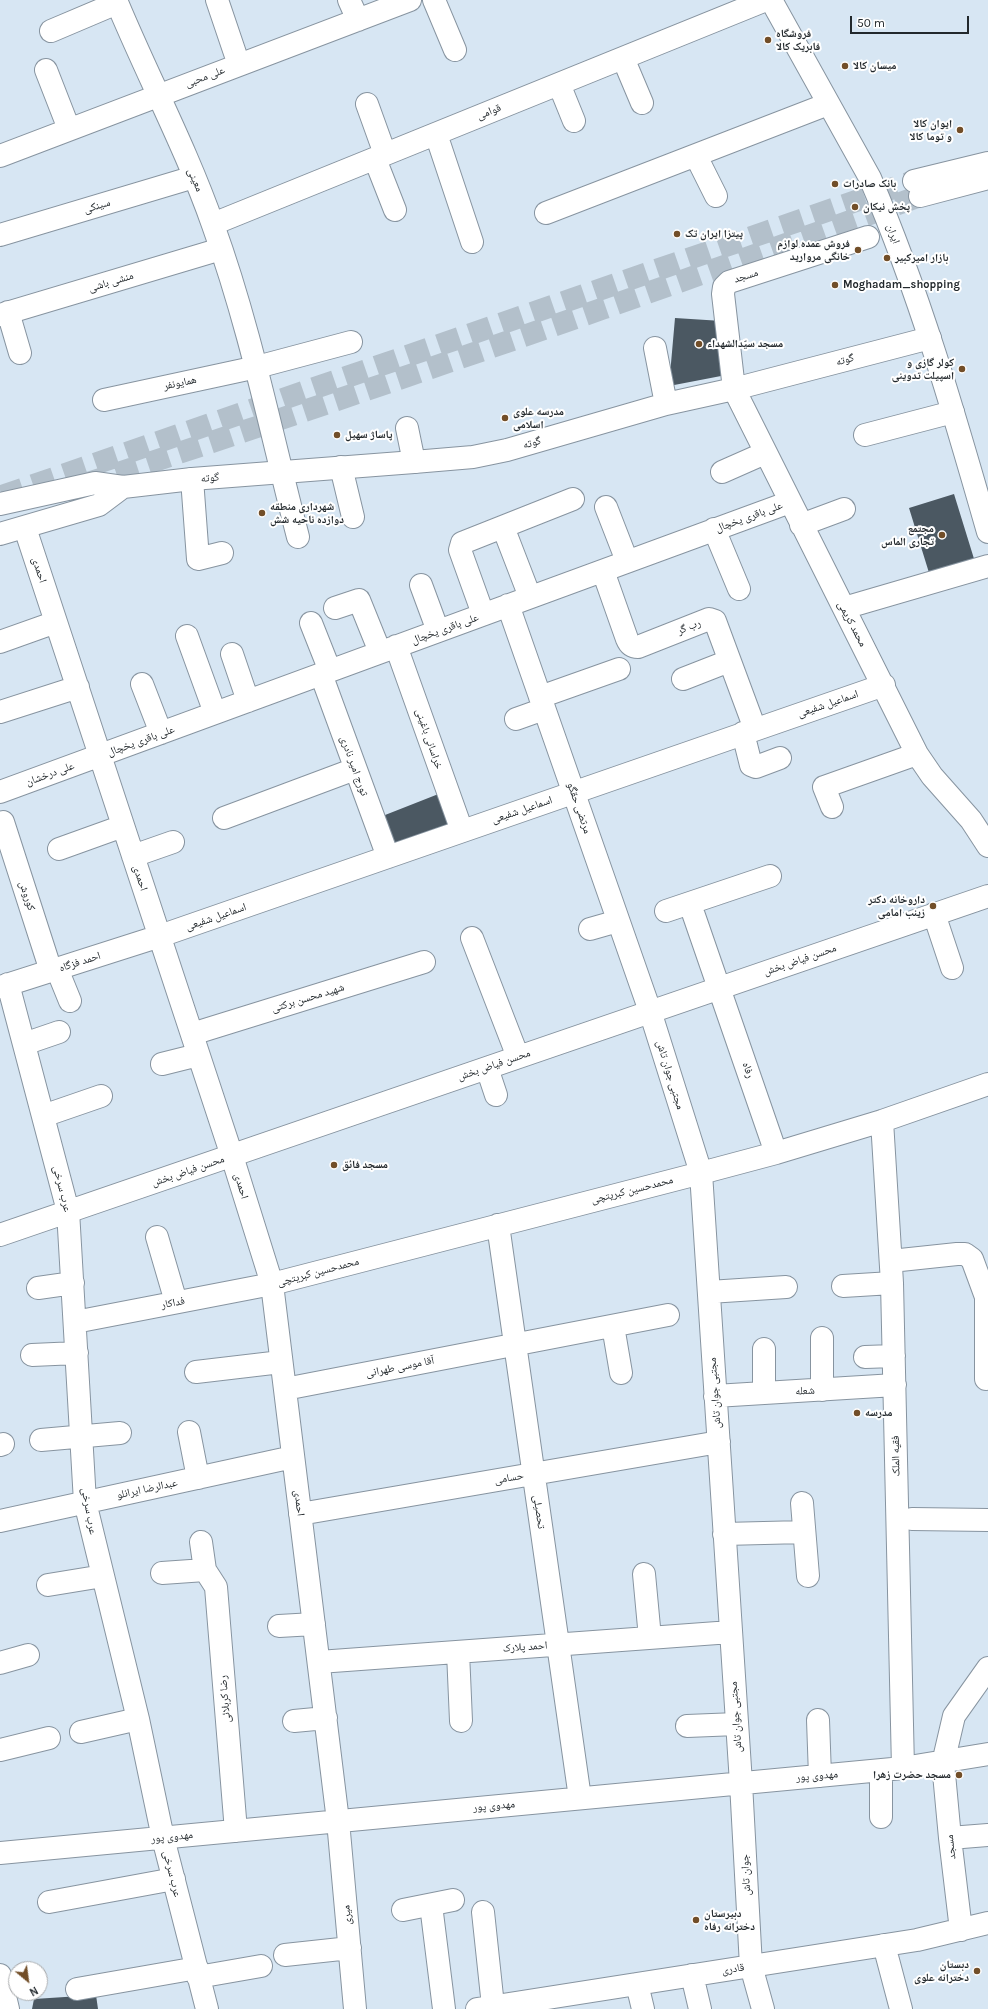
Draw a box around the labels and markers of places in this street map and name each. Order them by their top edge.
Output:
place label: فروشگاه فابریک کالا [776,27,820,53]
marker: فروشگاه فابریک کالا [763,35,773,45]
place label: میسان کالا [853,59,896,73]
marker: میسان کالا [840,61,850,71]
place label: ایوان کالا و توما کالا [909,117,952,143]
marker: ایوان کالا و توما کالا [955,125,965,135]
place label: بانک صادرات [843,177,896,191]
marker: بانک صادرات [830,179,840,189]
place label: پخش نیکان [863,200,910,214]
marker: پخش نیکان [850,202,860,212]
place label: پیتزا ایران تک [685,227,743,241]
marker: پیتزا ایران تک [672,229,682,239]
place label: فروش عمده لوازم خانگی مروارید [777,237,850,263]
marker: فروش عمده لوازم خانگی مروارید [853,245,863,255]
place label: بازار امیرکبیر [895,251,948,265]
marker: بازار امیرکبیر [882,253,892,263]
place label: Moghadam_shopping [843,278,960,292]
marker: Moghadam_shopping [830,280,840,290]
place label: مسجد سیّدالشهداء [707,337,783,351]
marker: مسجد سیّدالشهداء [694,339,704,349]
place label: کولر گازی و اسپیلت تدوینی [892,356,954,382]
marker: کولر گازی و اسپیلت تدوینی [957,364,967,374]
place label: مدرسه علوی اسلامی [513,405,564,431]
marker: مدرسه علوی اسلامی [500,413,510,423]
place label: پاساژ سهیل [345,428,393,442]
marker: پاساژ سهیل [332,430,342,440]
place label: شهرداری منطقه دوازده ناحیه شش [270,500,344,526]
marker: شهرداری منطقه دوازده ناحیه شش [257,508,267,518]
place label: مجتمع تجاری الماس [881,522,934,548]
marker: مجتمع تجاری الماس [937,530,947,540]
place label: داروخانه دکتر زینب امامی [868,893,925,919]
marker: داروخانه دکتر زینب امامی [928,901,938,911]
place label: مسجد فائق [342,1158,388,1172]
marker: مسجد فائق [329,1160,339,1170]
place label: مدرسه [865,1406,893,1420]
marker: مدرسه [852,1408,862,1418]
place label: مسجد حضرت زهرا [873,1768,951,1782]
marker: مسجد حضرت زهرا [954,1770,964,1780]
place label: دبیرستان دخترانه رفاه [704,1907,755,1933]
marker: دبیرستان دخترانه رفاه [691,1915,701,1925]
place label: دبستان دخترانه علوی [914,1958,969,1984]
marker: دبستان دخترانه علوی [972,1966,982,1976]

